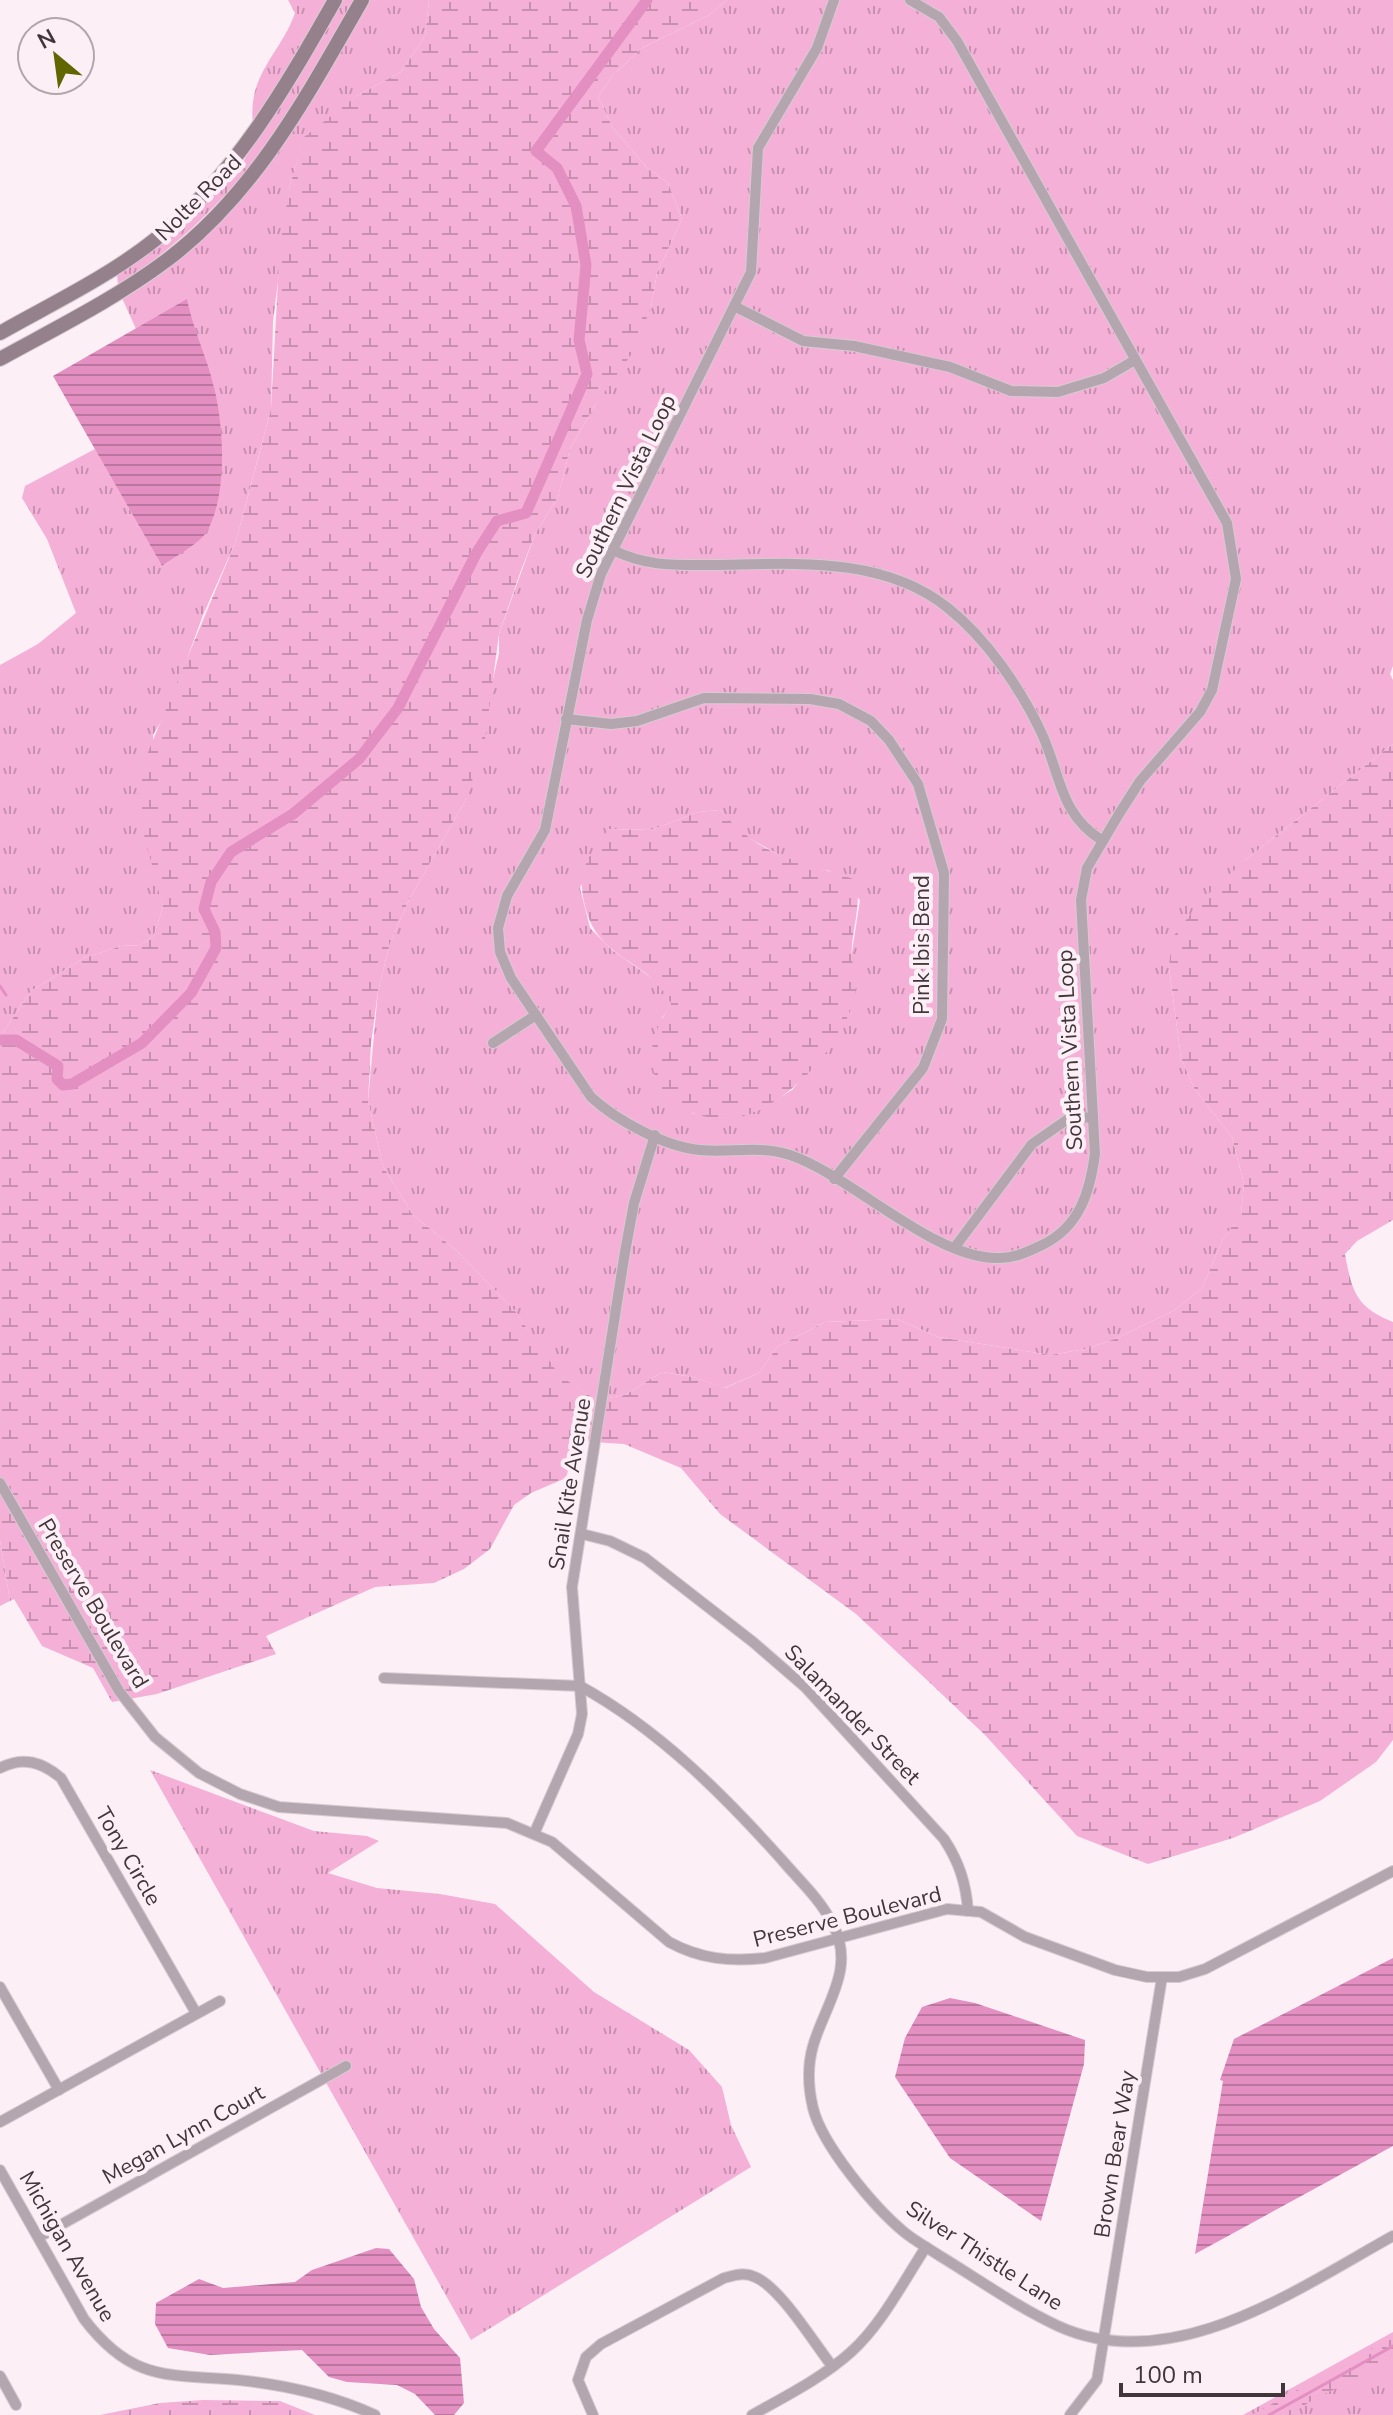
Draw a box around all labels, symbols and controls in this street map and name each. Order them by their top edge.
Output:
north arrow [16,16,96,96]
text: N [32,22,61,56]
street label: Nolte Road [149,148,249,248]
street label: Southern Vista Loop [568,390,683,583]
street label: Pink Ibis Bend [907,875,937,1015]
street label: Southern Vista Loop [1050,949,1090,1151]
street label: Snail Kite Avenue [542,1396,598,1572]
street label: Preserve Boulevard [31,1513,156,1694]
street label: Salamander Street [777,1638,927,1792]
street label: Tony Circle [88,1802,168,1911]
street label: Preserve Boulevard [750,1879,945,1955]
street label: Brown Bear Way [1087,2068,1143,2240]
street label: Megan Lynn Court [97,2078,270,2192]
street label: Michigan Avenue [12,2166,122,2327]
street label: Silver Thistle Lane [900,2194,1069,2318]
scale bar [1121,2347,1283,2397]
text: 100 m [1133,2359,1203,2391]

